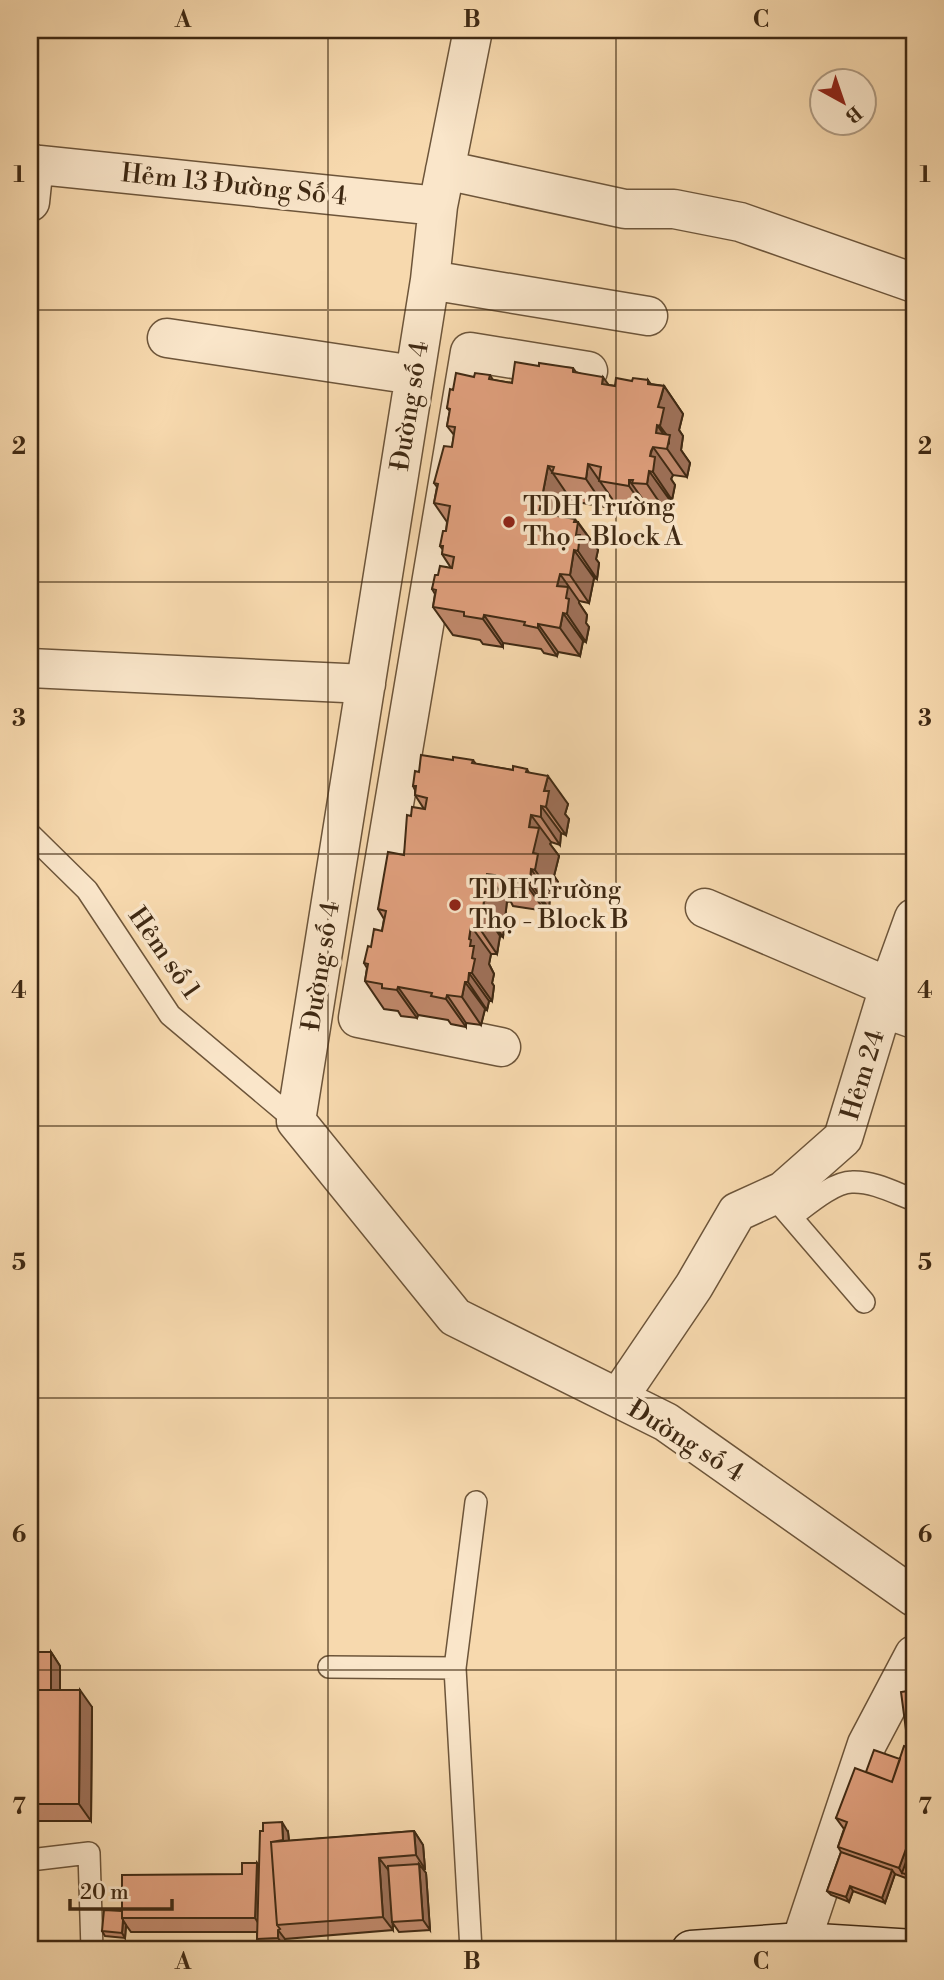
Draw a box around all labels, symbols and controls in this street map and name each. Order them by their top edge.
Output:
text: A [174,6,192,34]
text: B [463,6,481,34]
text: C [753,6,769,34]
north arrow [808,66,878,136]
text: B [840,100,866,128]
street label: Hẻm 13 Đường Số 4 [119,157,349,213]
text: 1 [13,161,25,189]
text: 1 [919,161,931,189]
street label: Đường số 4 [384,339,436,473]
text: 2 [12,433,26,461]
text: 2 [918,433,932,461]
place label: TDH Trường Thọ - Block A [523,491,684,553]
marker: TDH Trường Thọ - Block A [501,514,517,530]
text: 3 [12,705,26,733]
text: 3 [918,705,932,733]
place label: TDH Trường Thọ - Block B [469,874,629,936]
marker: TDH Trường Thọ - Block B [447,897,463,913]
street label: Đường số 4 [295,899,347,1033]
street label: Hẻm số 1 [121,901,207,1005]
text: 4 [11,977,27,1005]
text: 4 [917,977,933,1005]
street label: Hẻm 24 [834,1026,892,1124]
text: 5 [12,1249,26,1277]
text: 5 [918,1249,932,1277]
street label: Đường số 4 [622,1393,750,1489]
text: 6 [12,1521,26,1549]
text: 6 [918,1521,932,1549]
text: 7 [12,1793,26,1821]
text: 7 [918,1793,932,1821]
scale bar [70,1868,172,1912]
text: 20 m [80,1880,129,1906]
text: A [174,1948,192,1976]
text: B [463,1948,481,1976]
text: C [753,1948,769,1976]

